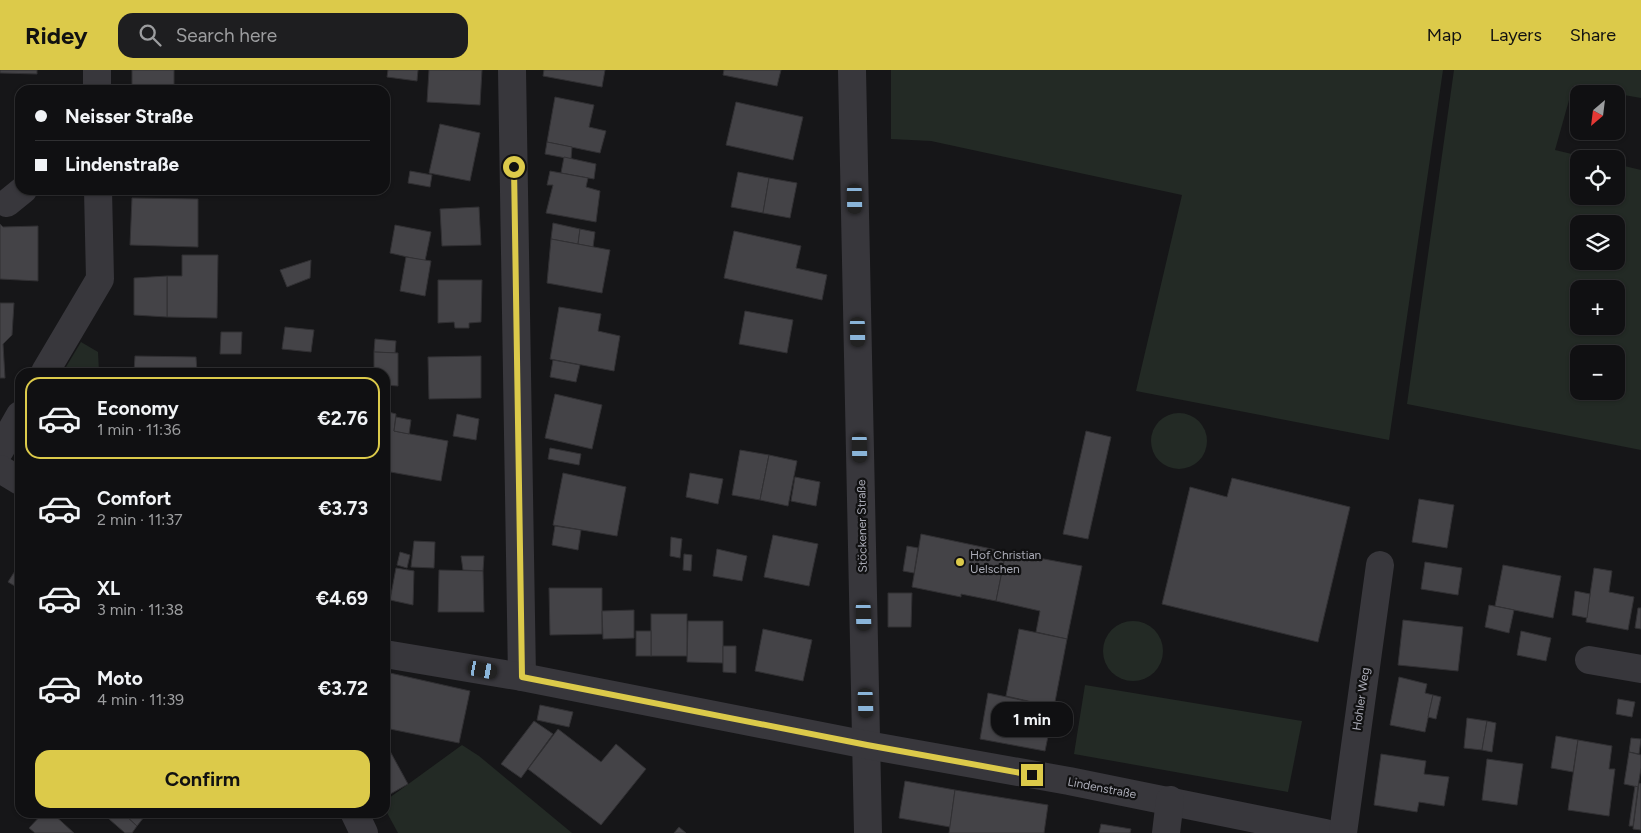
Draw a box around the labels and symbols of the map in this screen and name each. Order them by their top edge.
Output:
north arrow [1570,85,1625,140]
route start [503,156,525,178]
car [847,184,862,214]
car [850,317,865,347]
car [852,433,867,463]
street label: Stöckener Straße [854,479,870,573]
place label: Hof Christian Uelschen [970,548,1042,576]
marker: Hof Christian Uelschen [954,556,966,568]
car [855,601,872,631]
car [466,660,499,680]
street label: Hohler Weg [1350,667,1372,731]
car [857,688,874,718]
callout: 1 min [991,702,1073,738]
route end [1021,764,1043,786]
street label: Lindenstraße [1066,774,1138,802]

